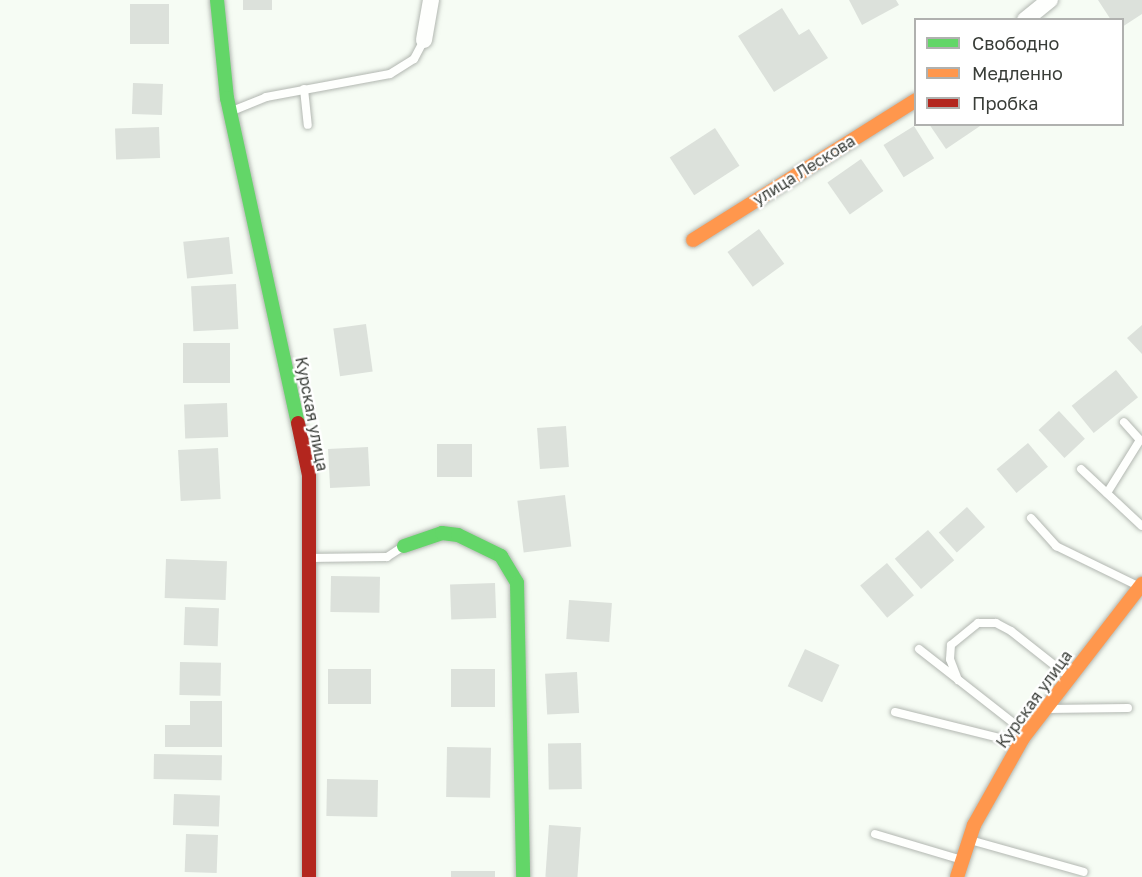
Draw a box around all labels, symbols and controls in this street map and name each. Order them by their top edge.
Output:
legend [914,18,1124,126]
text: Свободно [972,32,1059,54]
text: Медленно [972,62,1063,84]
text: Пробка [972,92,1038,114]
street label: улица Лескова [749,131,859,209]
street label: Курская улица [291,355,333,473]
street label: Курская улица [992,646,1076,752]

